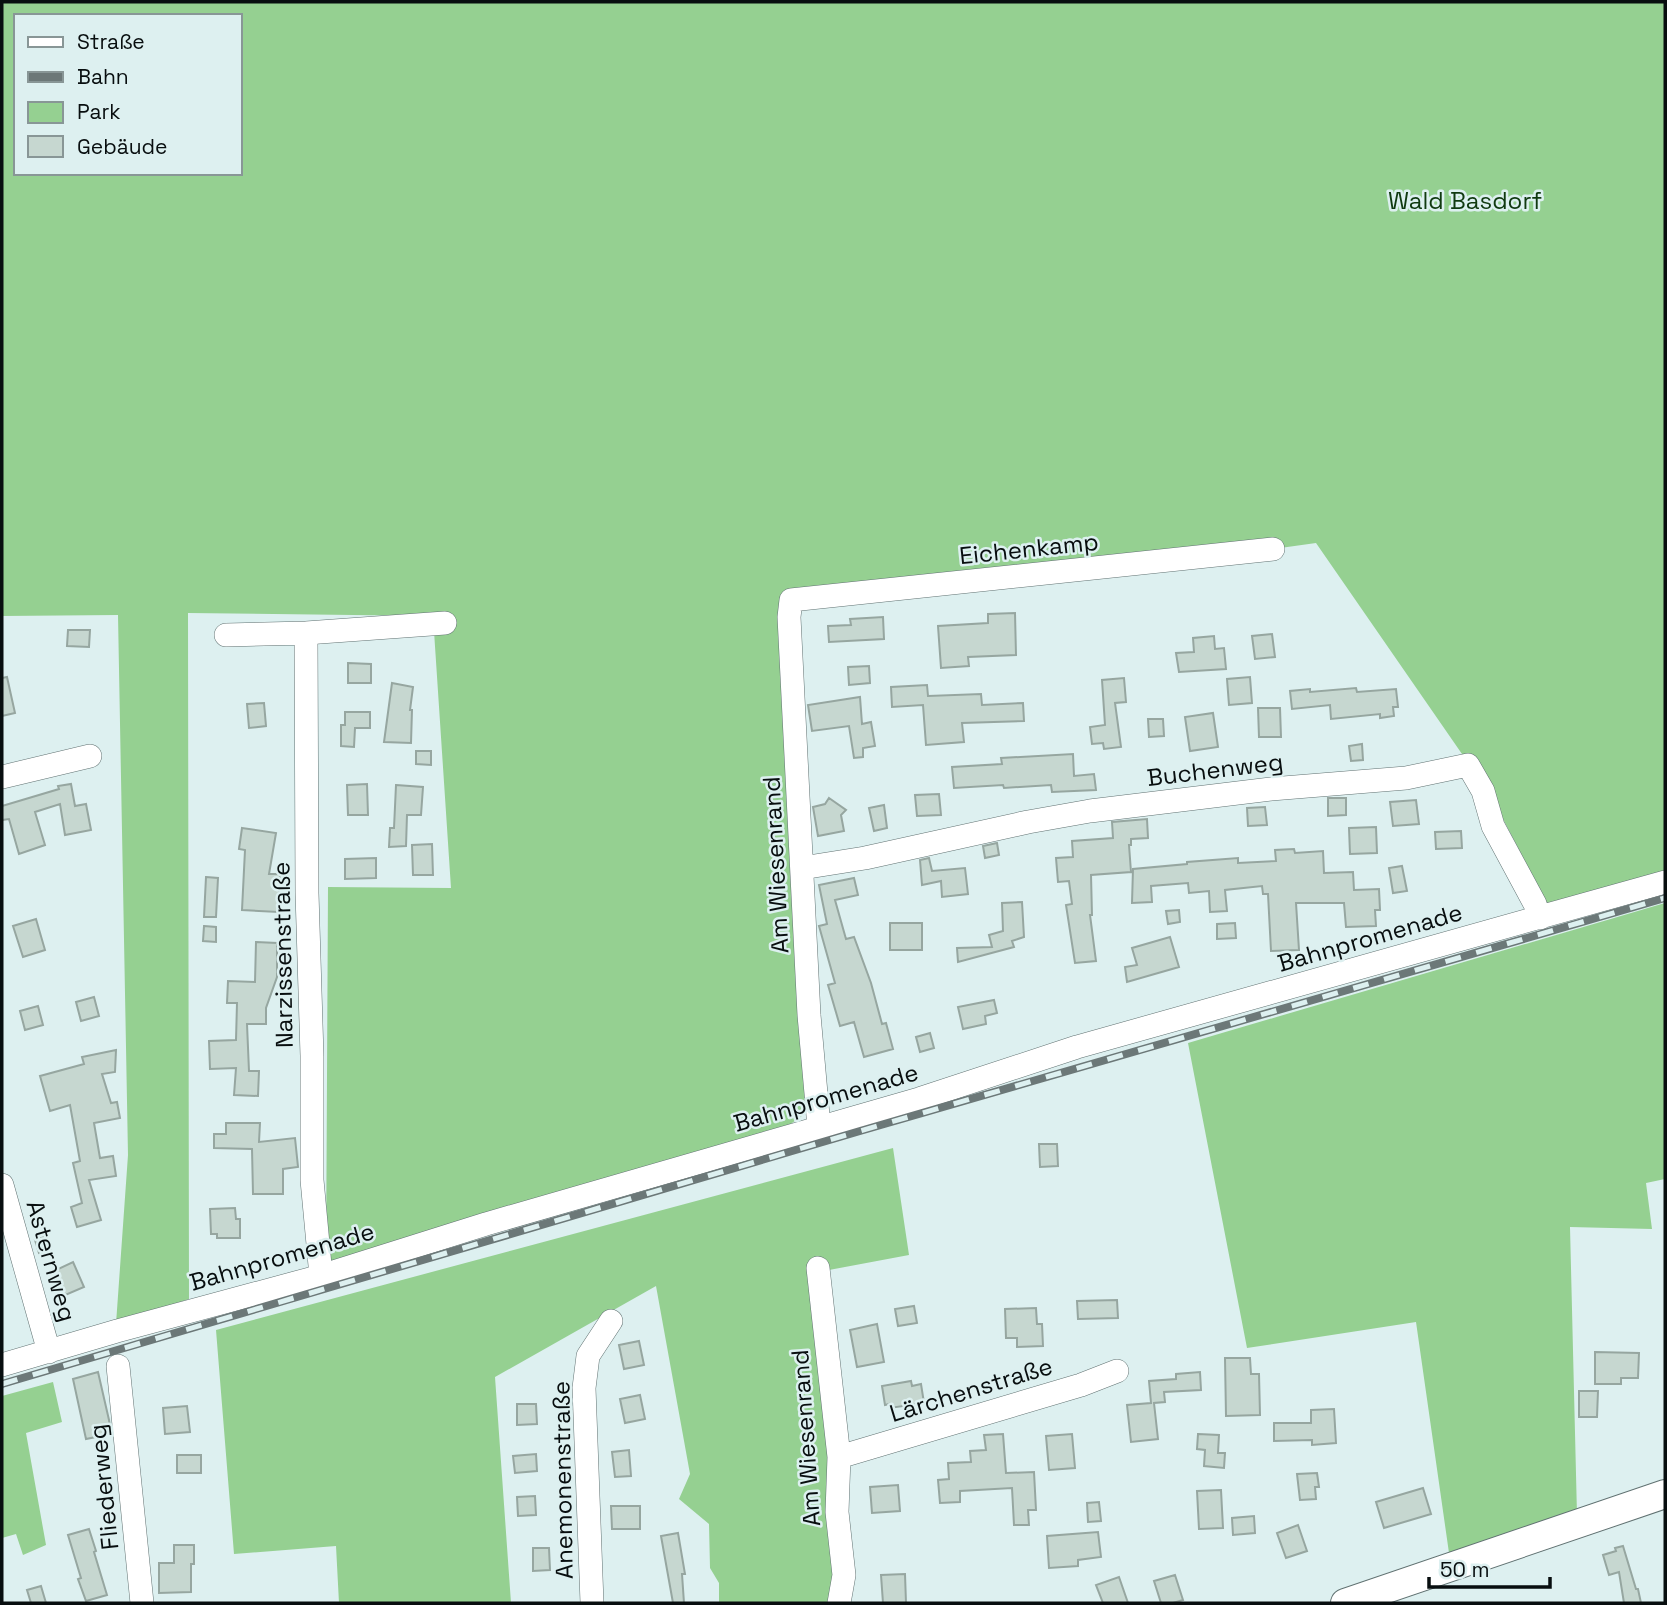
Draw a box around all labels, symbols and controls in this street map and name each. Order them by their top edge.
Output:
legend [14,14,242,175]
text: Straße [77,28,145,55]
text: Bahn [77,63,129,90]
text: Park [77,98,121,125]
text: Gebäude [77,133,167,160]
park label: Wald Basdorf [1388,185,1542,216]
street label: Eichenkamp [958,526,1100,571]
street label: Buchenweg [1145,746,1285,793]
street label: Am Wiesenrand [755,776,796,954]
street label: Narzissenstraße [265,861,300,1049]
street label: Bahnpromenade [1274,896,1466,979]
street label: Bahnpromenade [730,1056,922,1139]
street label: Asternweg [19,1197,84,1325]
street label: Bahnpromenade [186,1215,378,1298]
street label: Am Wiesenrand [784,1349,827,1527]
street label: Lärchenstraße [886,1350,1056,1429]
street label: Anemonenstraße [545,1381,580,1579]
street label: Fliederweg [81,1423,126,1551]
scale bar [1429,1546,1550,1590]
text: 50 m [1440,1556,1490,1583]

